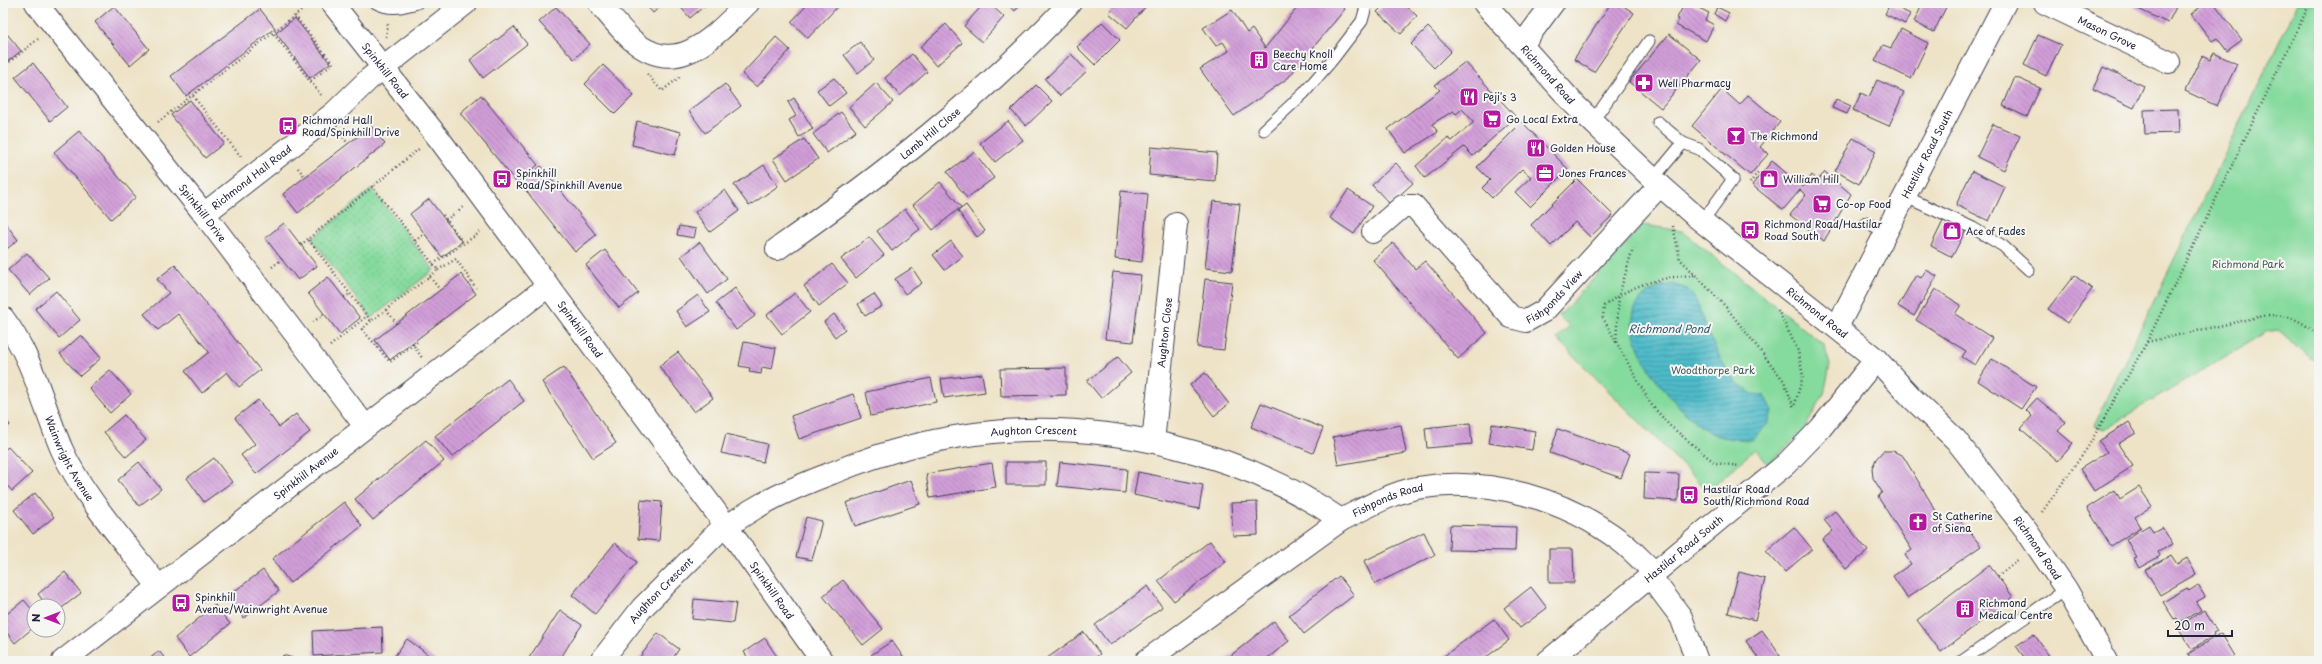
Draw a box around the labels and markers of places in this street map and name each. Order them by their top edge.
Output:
place label: Beechy Knoll Care Home [1273,46,1333,73]
building icon: Beechy Knoll Care Home [1248,49,1270,71]
pharmacy icon: Well Pharmacy [1633,72,1655,94]
place label: Well Pharmacy [1658,75,1731,90]
restaurant icon: Peji's 3 [1458,86,1480,108]
place label: Peji's 3 [1483,89,1517,104]
supermarket icon: Go Local Extra [1481,108,1503,130]
place label: Go Local Extra [1506,111,1579,126]
place label: Richmond Hall Road/Spinkhill Drive [302,112,400,139]
bus stop icon: Richmond Hall Road/Spinkhill Drive [277,115,299,137]
bar icon: The Richmond [1725,125,1747,147]
place label: The Richmond [1750,128,1818,143]
restaurant icon: Golden House [1525,137,1547,159]
place label: Golden House [1550,140,1616,155]
office icon: Jones Frances [1534,162,1556,184]
place label: Spinkhill Road/Spinkhill Avenue [516,165,623,192]
place label: Jones Frances [1559,165,1627,180]
bus stop icon: Spinkhill Road/Spinkhill Avenue [491,168,513,190]
shop icon: William Hill [1758,168,1780,190]
place label: William Hill [1783,171,1839,186]
supermarket icon: Co-op Food [1811,193,1833,215]
place label: Co-op Food [1836,196,1891,211]
place label: Richmond Road/Hastilar Road South [1764,216,1882,243]
bus stop icon: Richmond Road/Hastilar Road South [1739,219,1761,241]
shop icon: Ace of Fades [1941,220,1963,242]
place label: Ace of Fades [1966,223,2026,238]
place label: Hastilar Road South/Richmond Road [1703,481,1810,508]
bus stop icon: Hastilar Road South/Richmond Road [1678,484,1700,506]
place label: St Catherine of Siena [1932,508,1993,535]
church icon: St Catherine of Siena [1907,511,1929,533]
place label: Spinkhill Avenue/Wainwright Avenue [195,589,328,616]
bus stop icon: Spinkhill Avenue/Wainwright Avenue [170,592,192,614]
place label: Richmond Medical Centre [1979,595,2053,622]
building icon: Richmond Medical Centre [1954,598,1976,620]

